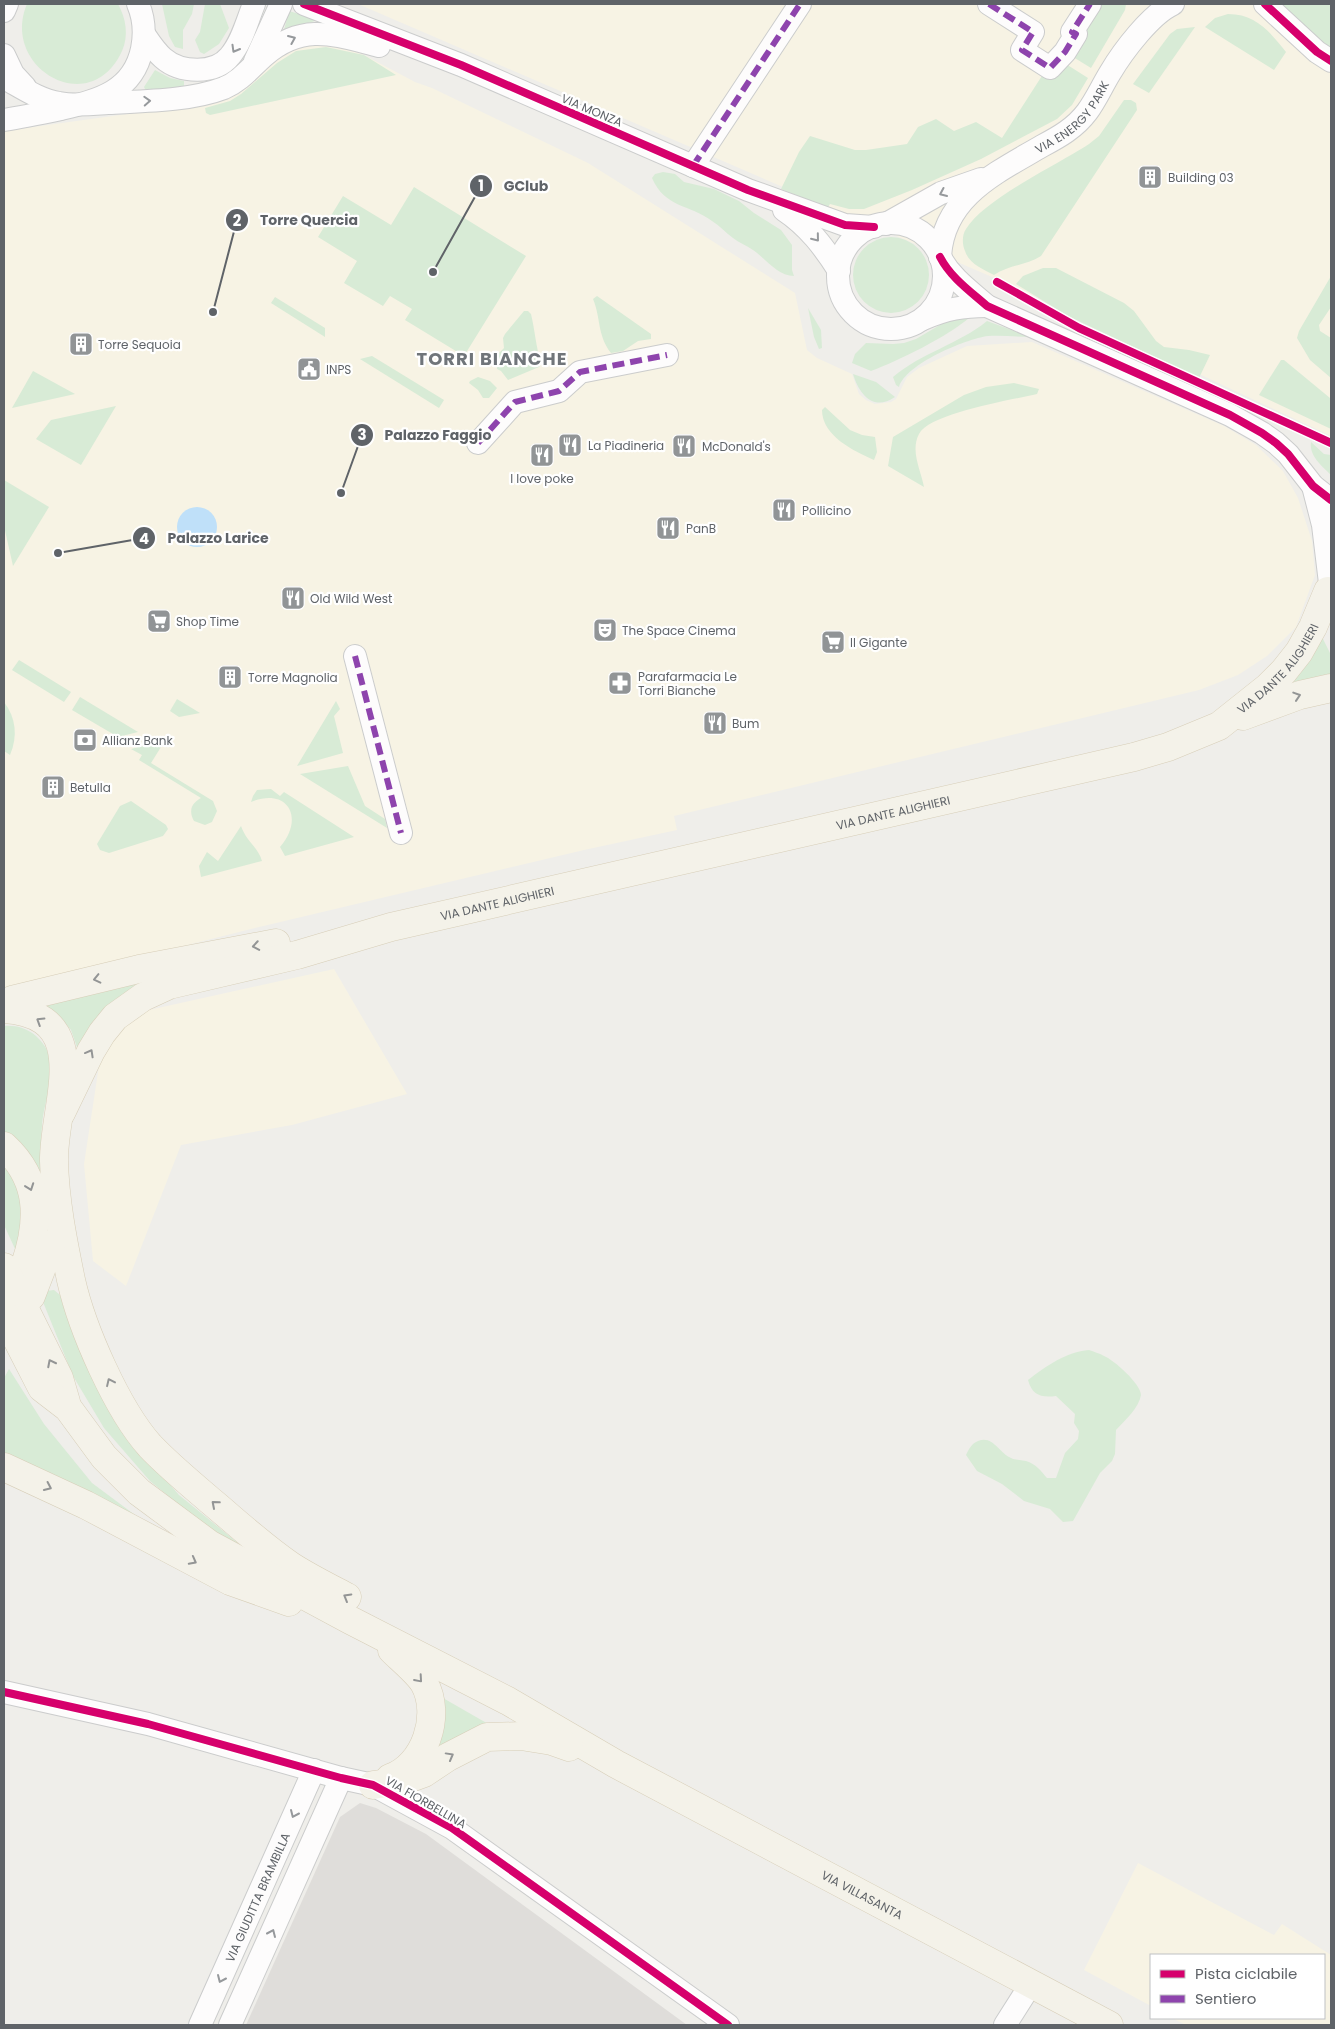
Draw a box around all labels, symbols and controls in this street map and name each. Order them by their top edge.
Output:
one-way arrow [287,34,296,45]
one-way arrow [231,43,241,52]
street label: VIA ENERGY PARK [1031,77,1112,157]
street label: VIA MONZA [559,89,625,131]
one-way arrow [143,95,151,106]
building icon: Building 03 [1137,164,1163,190]
place label: Building 03 [1168,169,1234,186]
callout: GClub [469,171,558,200]
text: 1 [478,175,484,196]
text: GClub [504,176,549,196]
one-way arrow [939,186,948,197]
callout: Torre Quercia [225,206,368,235]
text: 2 [233,210,242,231]
text: Torre Quercia [260,210,358,230]
one-way arrow [810,233,819,242]
building icon: Torre Sequoia [68,331,94,357]
place label: Torre Sequoia [98,336,181,353]
district label: TORRI BIANCHE [417,346,567,371]
public building icon: INPS [296,356,322,382]
place label: INPS [326,361,351,378]
callout: Palazzo Faggio [349,421,501,450]
text: 3 [357,424,367,445]
text: Palazzo Faggio [385,425,492,445]
restaurant icon: La Piadineria [557,432,583,458]
restaurant icon: McDonald's [671,433,697,459]
place label: La Piadineria [588,437,664,454]
place label: McDonald's [702,438,771,455]
restaurant icon: I love poke [529,442,555,468]
place label: I love poke [510,470,574,487]
restaurant icon: Pollicino [771,497,797,523]
place label: Pollicino [802,502,851,519]
restaurant icon: PanB [655,515,681,541]
place label: PanB [686,520,716,537]
callout: Palazzo Larice [132,524,278,553]
text: 4 [139,528,149,549]
text: Palazzo Larice [167,528,269,548]
restaurant icon: Old Wild West [280,585,306,611]
place label: Old Wild West [310,590,392,607]
supermarket icon: Shop Time [146,608,172,634]
place label: Shop Time [176,613,239,630]
theatre icon: The Space Cinema [592,617,618,643]
street label: VIA DANTE ALIGHIERI [1233,621,1322,717]
place label: The Space Cinema [622,622,736,639]
supermarket icon: Il Gigante [820,629,846,655]
place label: Il Gigante [850,634,907,651]
building icon: Torre Magnolia [217,664,243,690]
place label: Parafarmacia Le Torri Bianche [638,668,737,699]
place label: Torre Magnolia [248,669,338,686]
pharmacy icon: Parafarmacia Le Torri Bianche [607,670,633,696]
one-way arrow [1292,692,1301,702]
restaurant icon: Bum [702,710,728,736]
place label: Bum [732,715,759,732]
bank icon: Allianz Bank [72,727,98,753]
place label: Allianz Bank [102,732,174,749]
building icon: Betulla [40,774,66,800]
place label: Betulla [70,779,111,796]
street label: VIA DANTE ALIGHIERI [834,791,952,833]
street label: VIA DANTE ALIGHIERI [438,881,556,924]
one-way arrow [252,941,260,951]
one-way arrow [93,973,102,984]
one-way arrow [37,1017,46,1027]
one-way arrow [84,1050,94,1059]
one-way arrow [24,1182,34,1191]
one-way arrow [47,1359,57,1368]
one-way arrow [106,1378,117,1387]
one-way arrow [43,1480,52,1491]
one-way arrow [211,1501,220,1510]
one-way arrow [188,1555,197,1565]
one-way arrow [343,1594,352,1604]
one-way arrow [413,1673,422,1682]
one-way arrow [445,1752,454,1762]
street label: VIA FIORBELLINA [382,1772,470,1832]
one-way arrow [290,1809,301,1818]
street label: VIA GIUDITTA BRAMBILLA [221,1830,294,1965]
street label: VIA VILLASANTA [819,1866,906,1923]
one-way arrow [265,1929,276,1938]
legend [1150,1954,1325,2019]
text: Pista ciclabile [1195,1963,1297,1984]
one-way arrow [216,1974,227,1983]
text: Sentiero [1195,1988,1256,2009]

